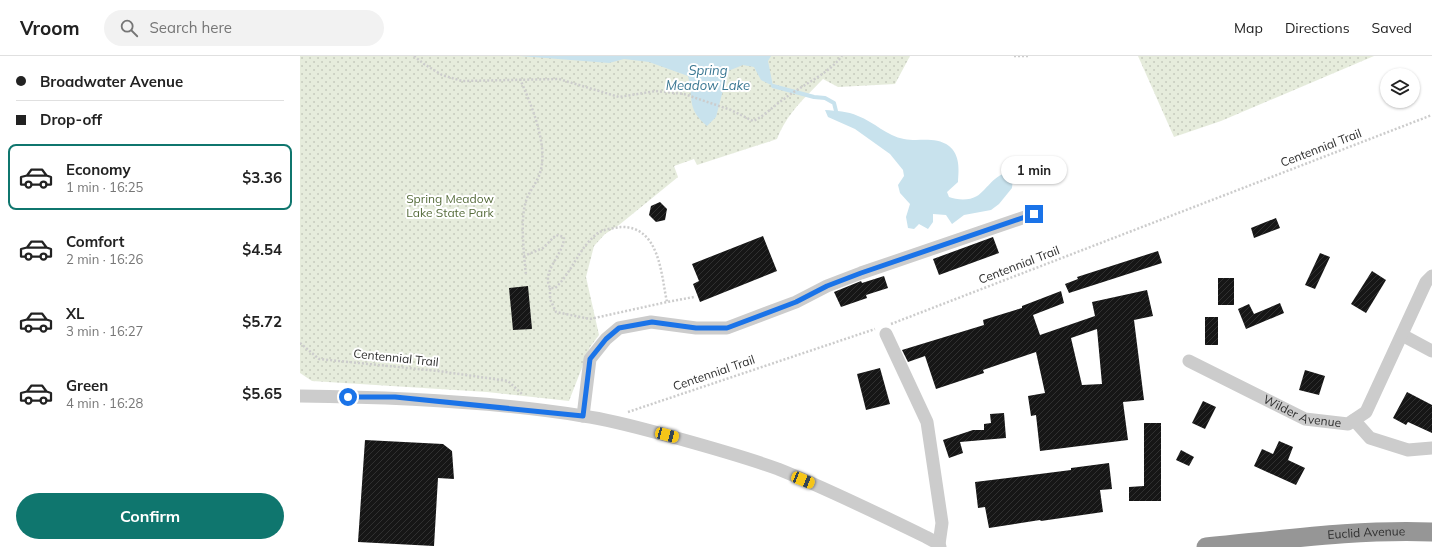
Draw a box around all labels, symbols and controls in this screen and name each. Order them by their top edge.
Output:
search box [104,10,384,46]
text: Vroom [20,16,80,40]
icon: search [118,17,140,39]
text: Search here [150,18,232,37]
text: Map [1234,19,1263,37]
text: Directions [1285,19,1350,37]
text: Saved [1372,19,1412,37]
water label: Spring Meadow Lake [666,62,750,93]
map controls [1380,68,1420,108]
button: layers [1380,68,1420,108]
text: Broadwater Avenue [40,72,183,91]
text: Drop-off [40,110,102,129]
street label: Centennial Trail [1278,125,1363,170]
callout: 1 min [1001,156,1067,184]
icon: car [18,159,54,195]
text: Economy [66,160,131,179]
text: 1 min [1017,162,1051,178]
text: $3.36 [242,168,282,187]
text: 1 min · 16:25 [66,179,143,195]
park label: Spring Meadow Lake State Park [406,191,494,220]
route end [1025,205,1043,223]
icon: car [18,231,54,267]
text: Comfort [66,232,124,251]
text: $4.54 [242,240,282,259]
street label: Centennial Trail [976,242,1061,287]
text: 2 min · 16:26 [66,251,143,267]
icon: car [18,303,54,339]
text: XL [66,304,84,323]
text: $5.72 [242,312,282,331]
text: 3 min · 16:27 [66,323,143,339]
street label: Centennial Trail [353,346,439,369]
street label: Centennial Trail [671,351,757,394]
icon: car [18,375,54,411]
text: Green [66,376,108,395]
text: $5.65 [242,384,282,403]
route start [339,388,357,406]
street label: Wilder Avenue [1261,391,1342,430]
text: 4 min · 16:28 [66,395,143,411]
car [654,426,680,444]
car [790,470,816,490]
button: Confirm [16,493,284,539]
street label: Euclid Avenue [1327,523,1405,542]

